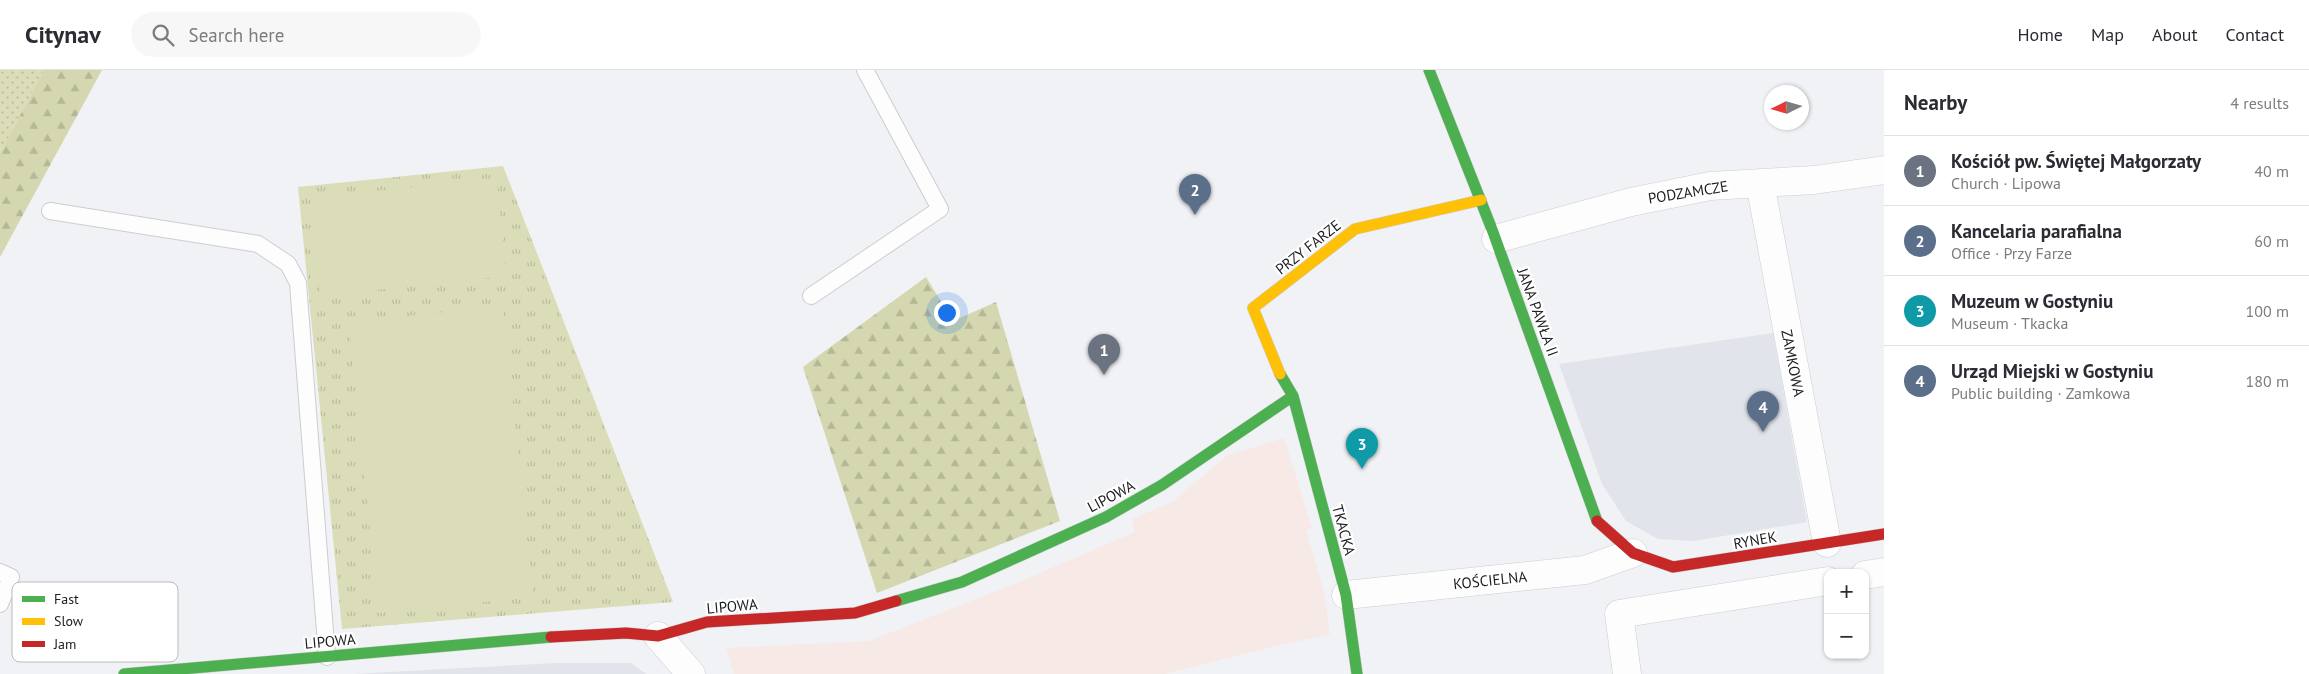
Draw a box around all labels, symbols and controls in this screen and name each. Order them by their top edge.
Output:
search box [131,12,481,57]
text: Citynav [25,19,101,50]
icon: search [149,21,177,49]
text: Search here [189,23,284,47]
text: Home [2017,23,2063,46]
text: Map [2091,23,2124,46]
text: About [2152,23,2198,46]
text: Contact [2226,23,2284,46]
north arrow [1764,85,1809,130]
text: Nearby [1904,89,1967,116]
text: 4 results [2230,93,2289,113]
text: Kościół pw. Świętej Małgorzaty [1951,149,2201,173]
text: 1 [1915,161,1925,181]
text: 40 m [2254,161,2289,181]
text: Church · Lipowa [1951,173,2061,193]
pin: 2 [1179,174,1211,215]
street label: PODZAMCZE [1647,176,1729,208]
street label: PRZY FARZE [1271,215,1345,279]
text: Kancelaria parafialna [1951,219,2122,243]
text: 2 [1915,231,1925,251]
text: 60 m [2254,231,2289,251]
text: Office · Przy Farze [1951,243,2072,263]
street label: JANA PAWŁA II [1513,264,1563,359]
text: Muzeum w Gostyniu [1951,289,2113,313]
your location [934,300,960,326]
text: 3 [1915,301,1925,321]
text: 100 m [2246,301,2289,321]
text: Museum · Tkacka [1951,313,2068,333]
street label: ZAMKOWA [1777,328,1809,398]
pin: 1 [1088,334,1120,375]
text: Urząd Miejski w Gostyniu [1951,359,2153,383]
text: 4 [1915,371,1925,391]
text: 180 m [2246,371,2289,391]
text: Public building · Zamkowa [1951,383,2131,403]
pin: 4 [1747,391,1779,432]
pin: 3 [1346,428,1378,469]
street label: LIPOWA [1084,476,1138,516]
street label: TKACKA [1328,503,1360,558]
street label: RYNEK [1732,527,1778,553]
street label: KOŚCIELNA [1452,567,1528,593]
map controls [1824,569,1869,659]
button: + [1824,569,1869,614]
legend [12,582,178,662]
text: Fast [54,590,79,608]
street label: LIPOWA [706,594,758,618]
text: Slow [54,612,84,630]
button: − [1824,614,1869,659]
street label: LIPOWA [304,629,356,653]
text: Jam [53,635,76,653]

